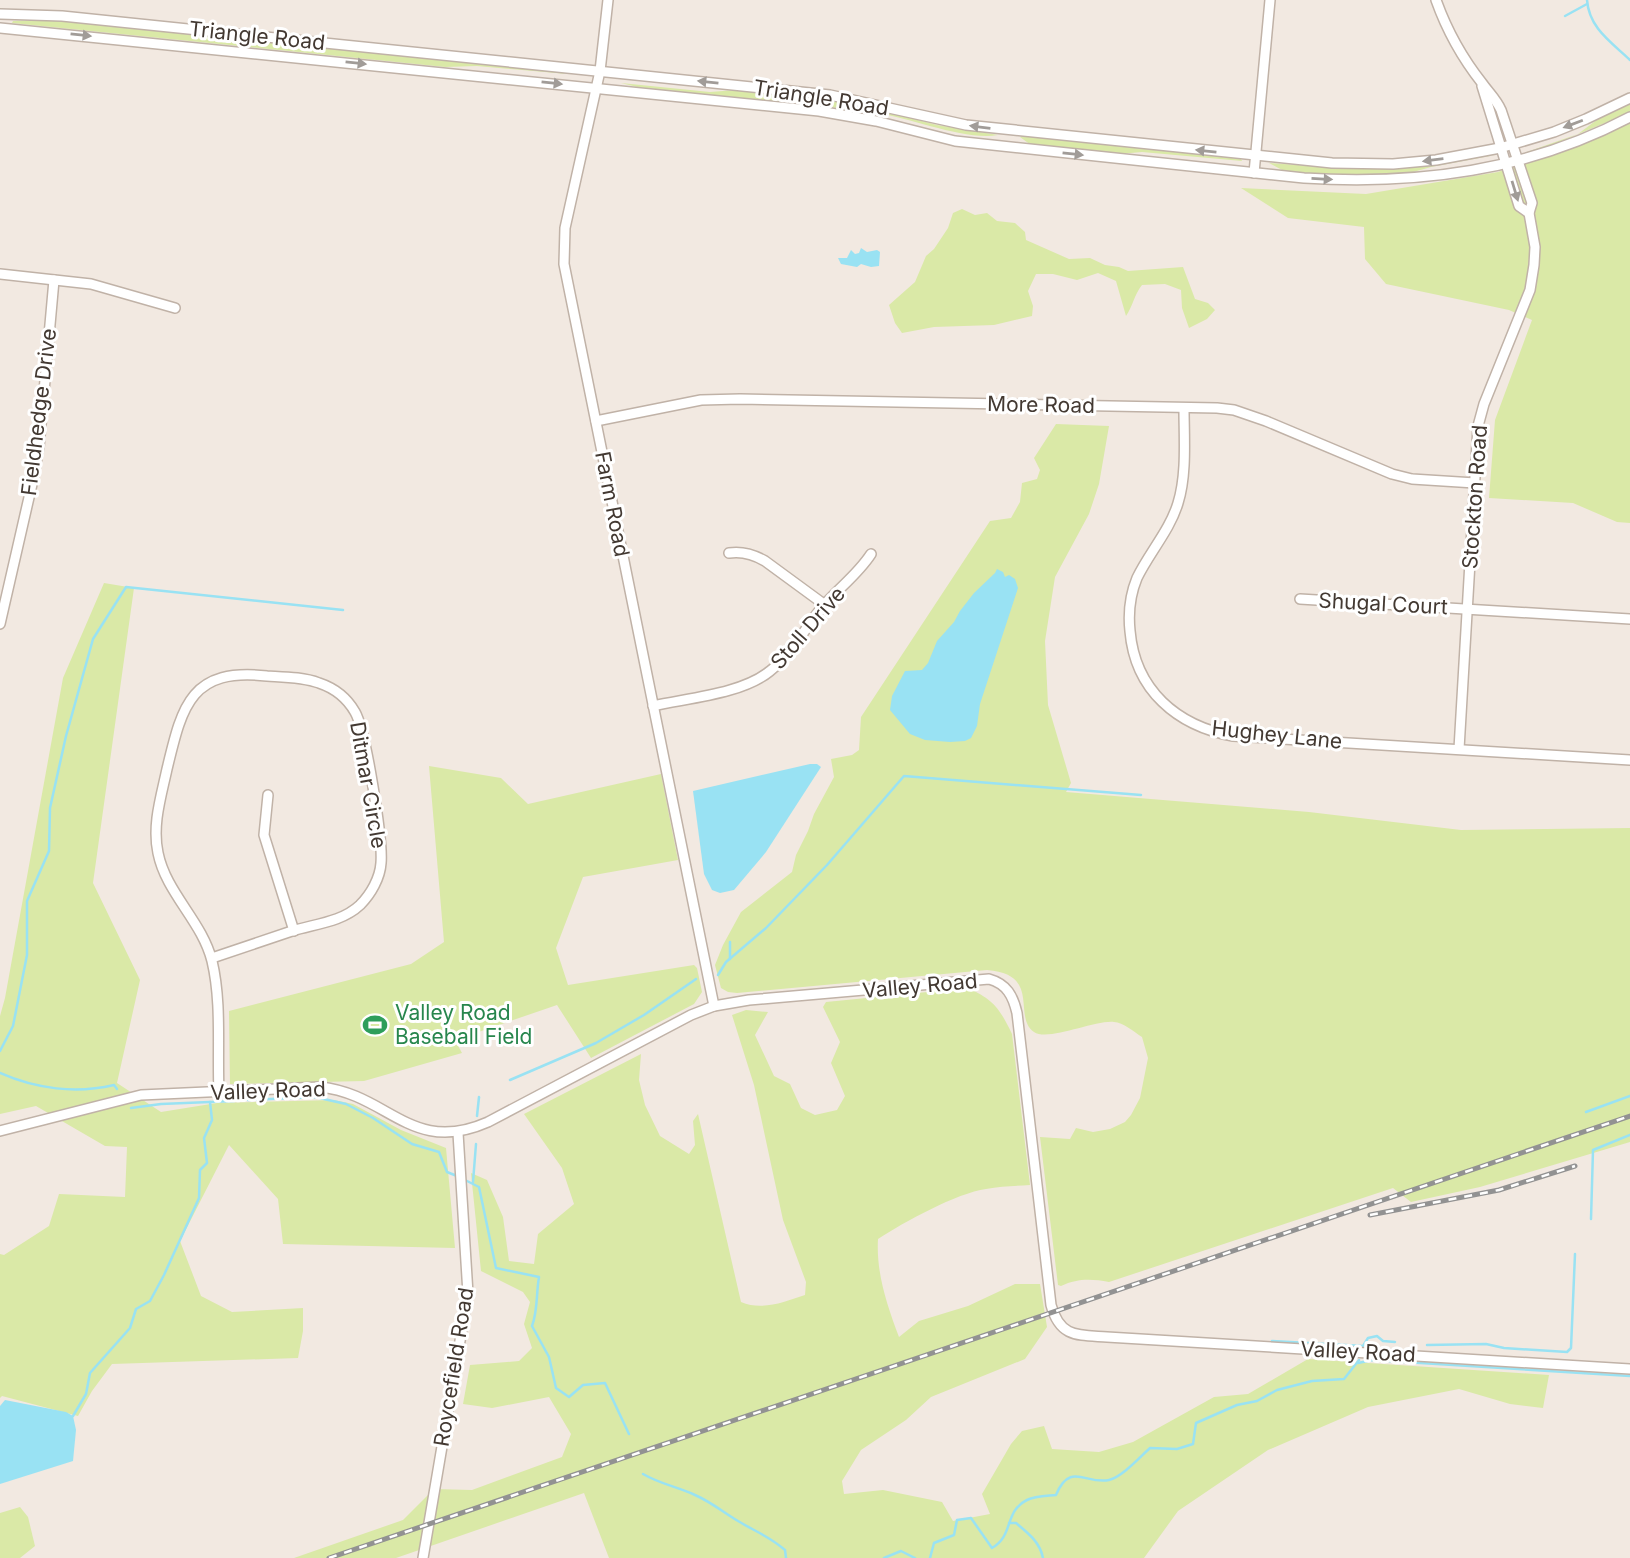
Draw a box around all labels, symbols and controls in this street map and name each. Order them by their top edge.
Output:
street label: Triangle Road [188,16,326,55]
one-way arrow [71,30,93,41]
one-way arrow [346,58,368,69]
street label: Triangle Road [752,74,891,121]
one-way arrow [542,77,564,88]
one-way arrow [696,77,718,88]
one-way arrow [1562,119,1583,130]
one-way arrow [969,121,991,132]
one-way arrow [1195,145,1217,156]
one-way arrow [1063,149,1085,160]
one-way arrow [1422,155,1444,166]
one-way arrow [1311,174,1333,185]
one-way arrow [1510,180,1520,201]
street label: Fieldhedge Drive [16,327,61,497]
street label: More Road [987,391,1095,418]
street label: Stockton Road [1457,424,1492,570]
street label: Farm Road [590,449,635,559]
street label: Stoll Drive [765,581,850,674]
street label: Shugal Court [1318,588,1448,619]
street label: Hughey Lane [1211,715,1344,754]
street label: Ditmar Circle [345,720,392,850]
street label: Valley Road [861,968,979,1003]
place label: Valley Road Baseball Field [395,1000,532,1049]
sports icon: Valley Road Baseball Field [361,1011,389,1039]
street label: Valley Road [210,1076,326,1105]
street label: Roycefield Road [429,1286,478,1448]
street label: Valley Road [1300,1336,1416,1367]

